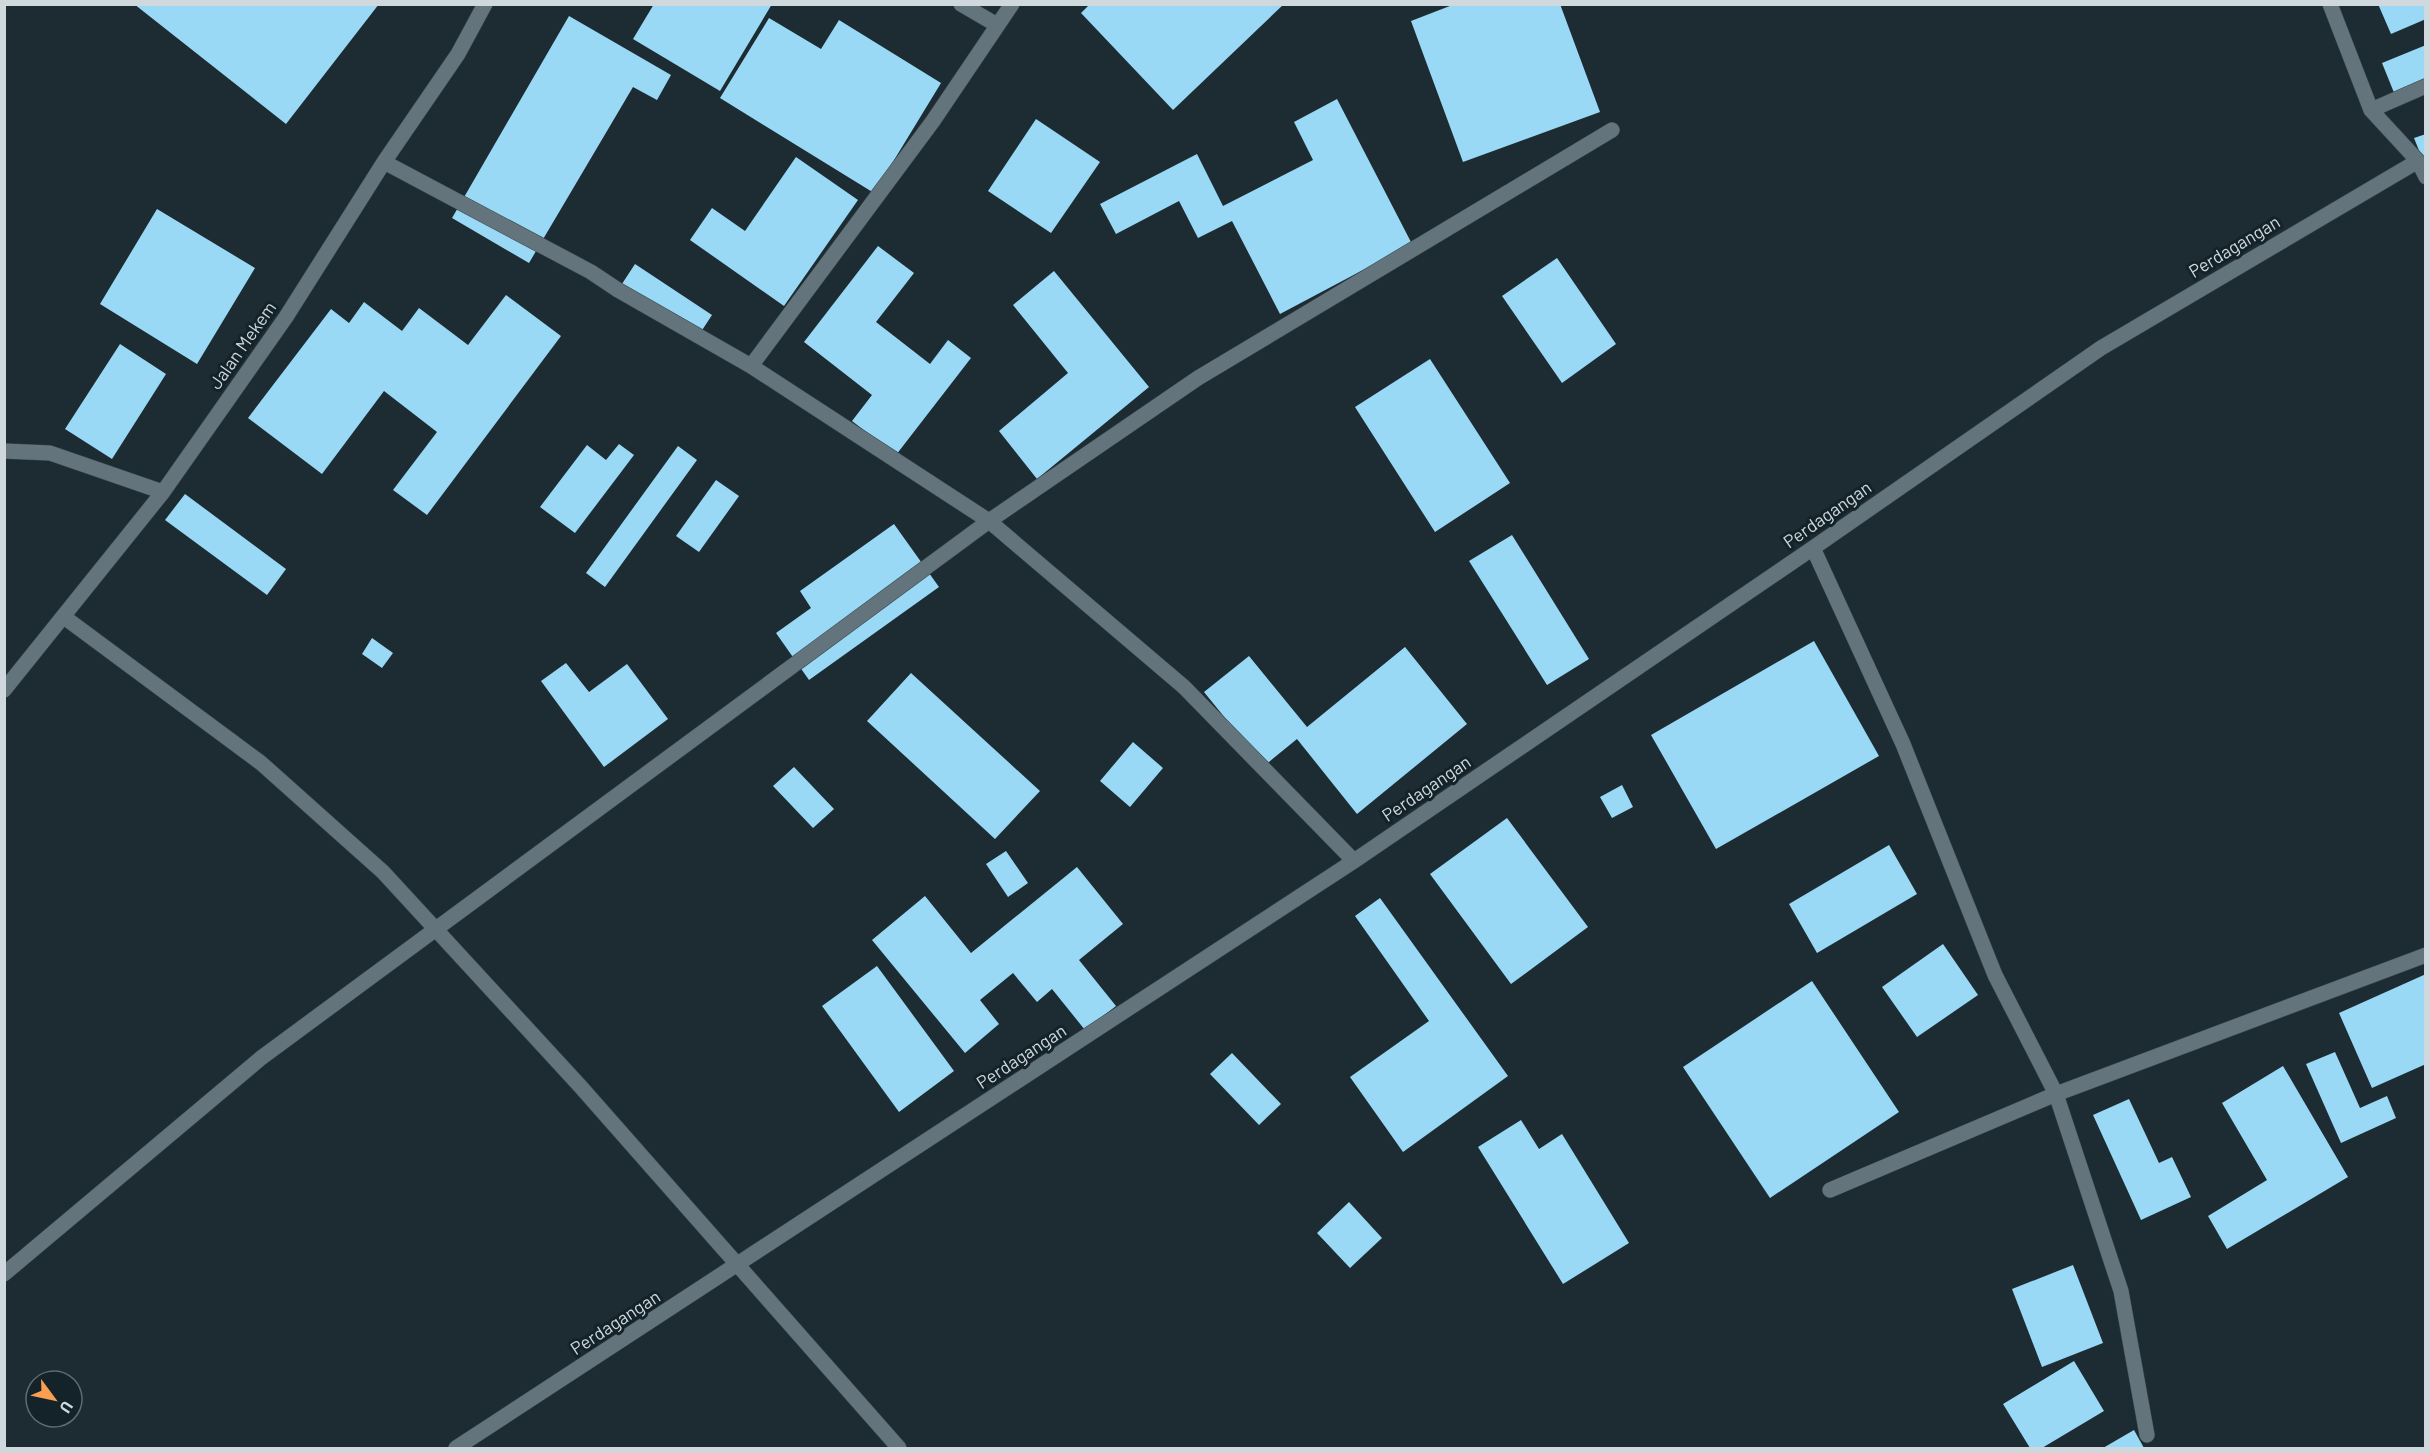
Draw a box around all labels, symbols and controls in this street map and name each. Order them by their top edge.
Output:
street label: Perdagangan [2184,210,2284,282]
street label: Jalan Mekem [204,297,280,393]
street label: Perdagangan [1779,476,1875,552]
street label: Perdagangan [1377,750,1475,826]
street label: Perdagangan [972,1019,1070,1093]
street label: Perdagangan [566,1285,664,1359]
north arrow [24,1369,84,1429]
text: U [56,1398,78,1417]

